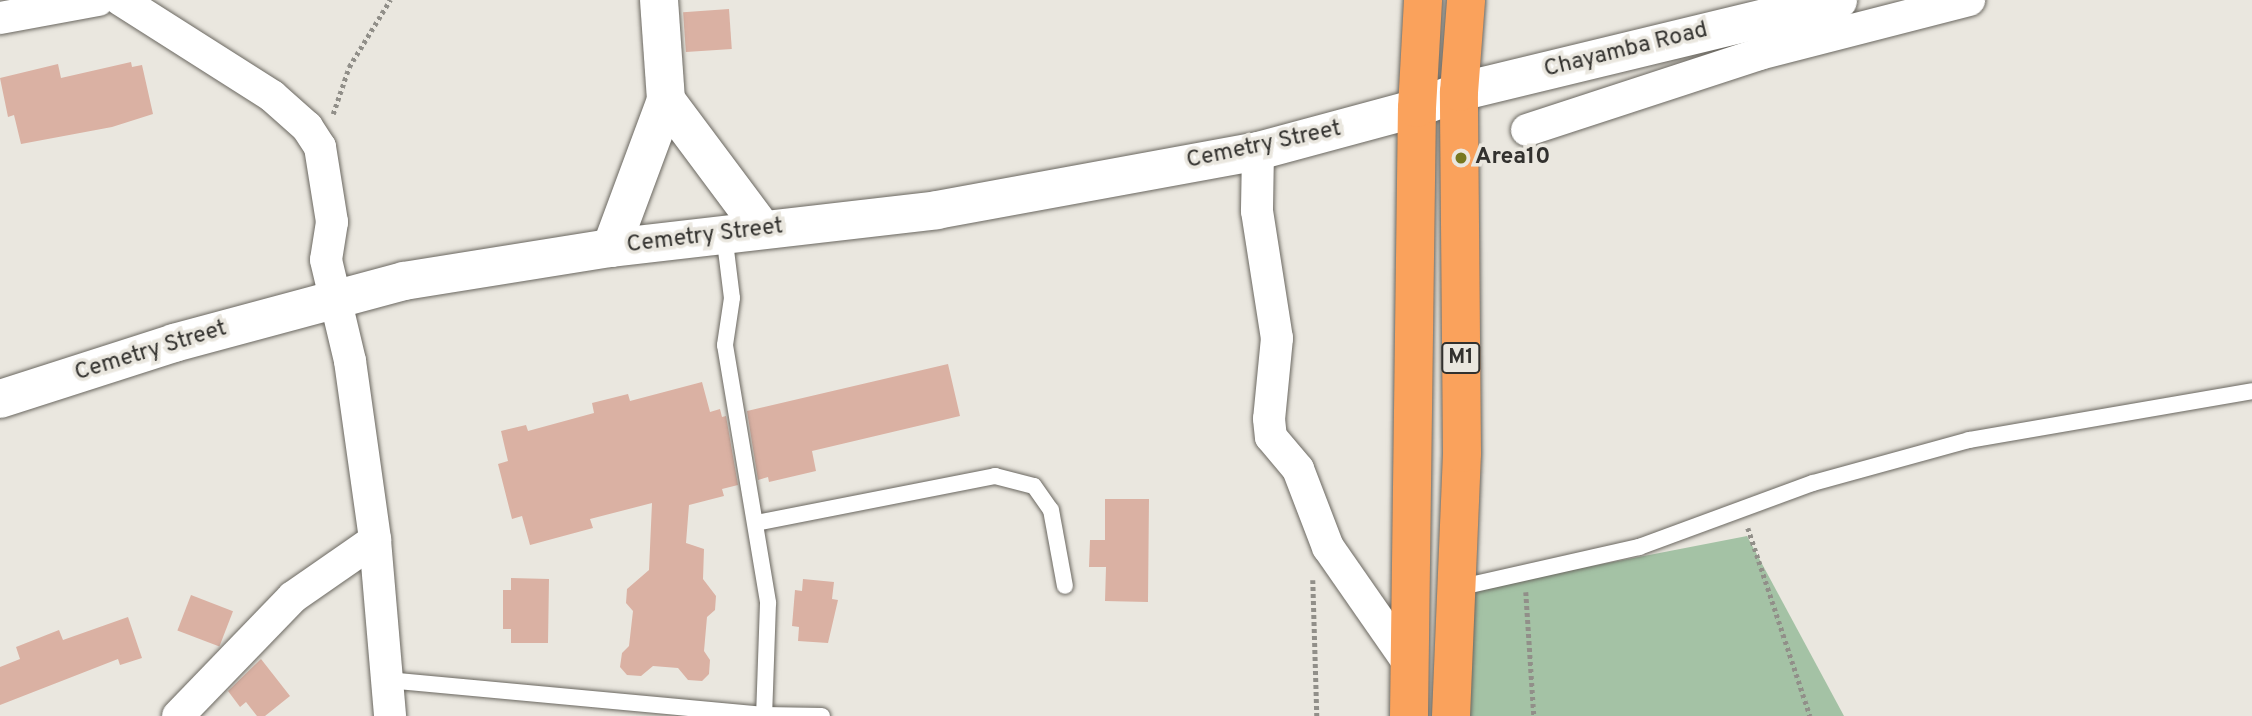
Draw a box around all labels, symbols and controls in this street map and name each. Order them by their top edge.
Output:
street label: Chayamba Road [1541,17,1711,85]
street label: Cemetry Street [1184,116,1344,176]
place label: Area10 [1475,144,1550,172]
marker: Area10 [1453,150,1469,166]
street label: Cemetry Street [625,214,785,260]
street label: Cemetry Street [72,316,230,388]
road number: M1 [1440,340,1482,376]

